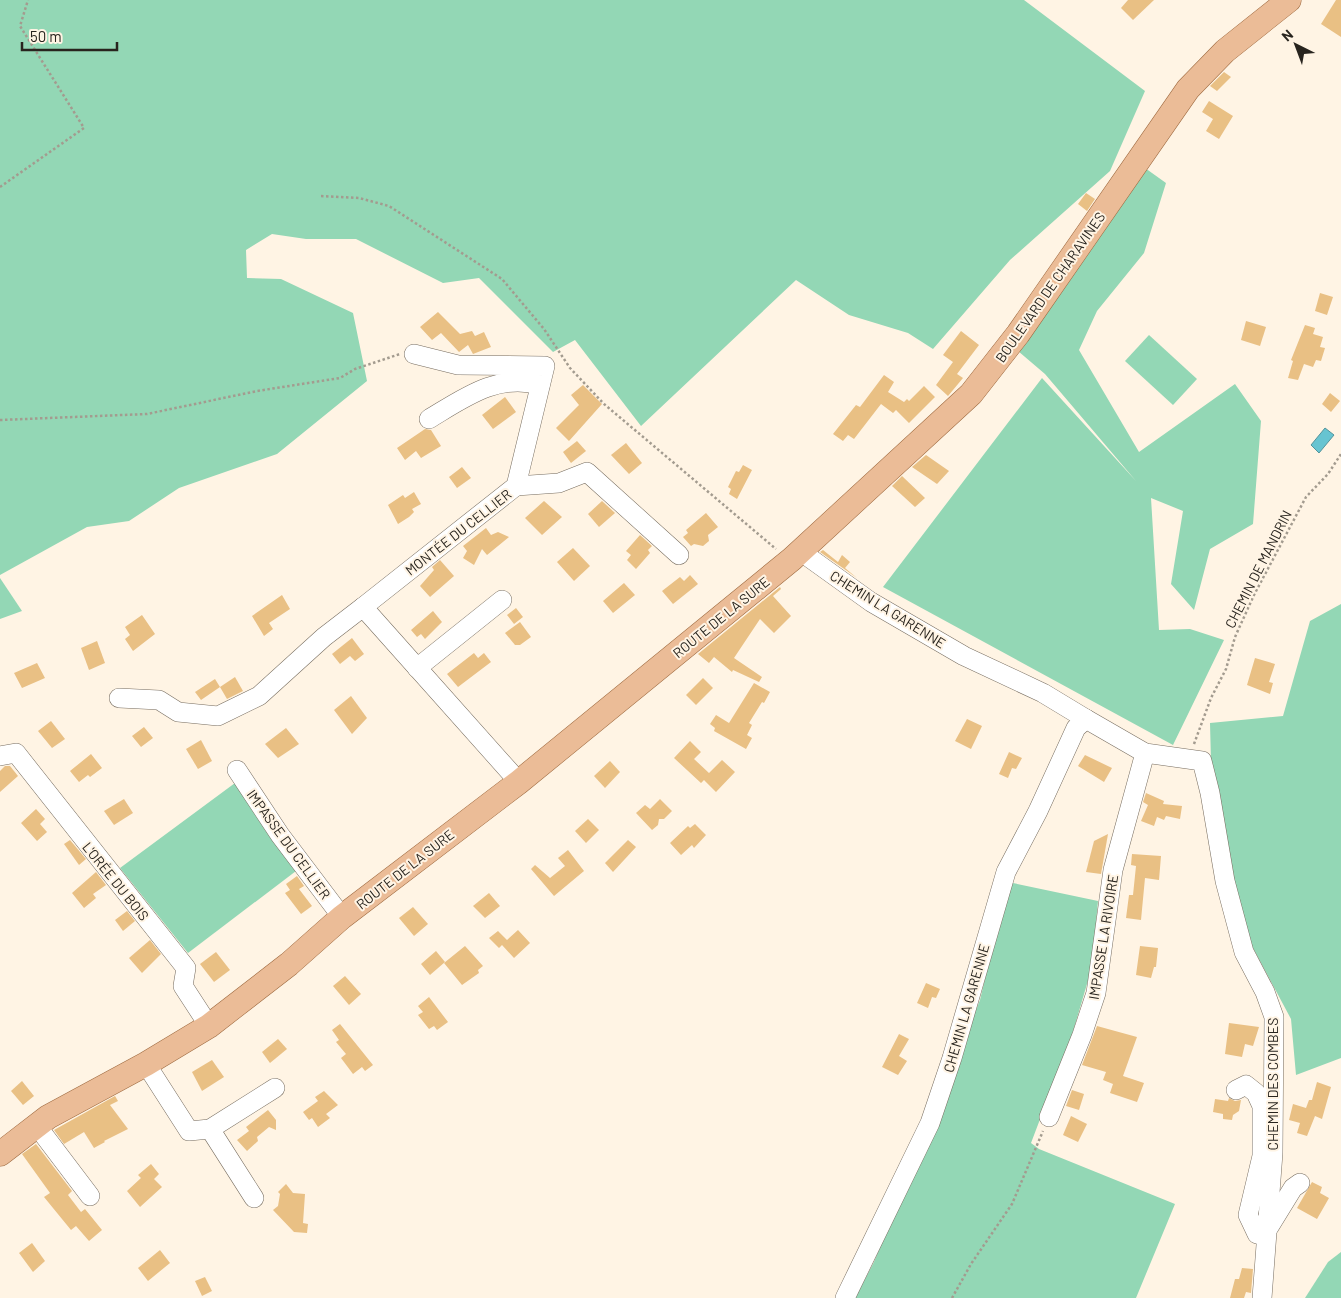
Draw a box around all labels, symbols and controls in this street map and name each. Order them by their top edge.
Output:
scale bar [22,20,118,52]
north arrow [1271,20,1321,70]
text: N [1278,26,1296,44]
text: 50 m [30,27,62,45]
street label: BOULEVARD DE CHARAVINES [992,209,1108,365]
street label: MONTÉE DU CELLIER [402,485,514,579]
street label: CHEMIN DE MANDRIN [1221,507,1295,631]
street label: CHEMIN LA GARENNE [827,567,949,651]
street label: ROUTE DE LA SURE [669,573,773,661]
street label: IMPASSE DU CELLIER [244,786,334,902]
street label: ROUTE DE LA SURE [353,825,457,913]
street label: L'ORÉE DU BOIS [79,838,153,924]
street label: IMPASSE LA RIVOIRE [1085,873,1121,1001]
street label: CHEMIN LA GARENNE [940,942,992,1074]
street label: CHEMIN DES COMBES [1264,1018,1281,1150]

